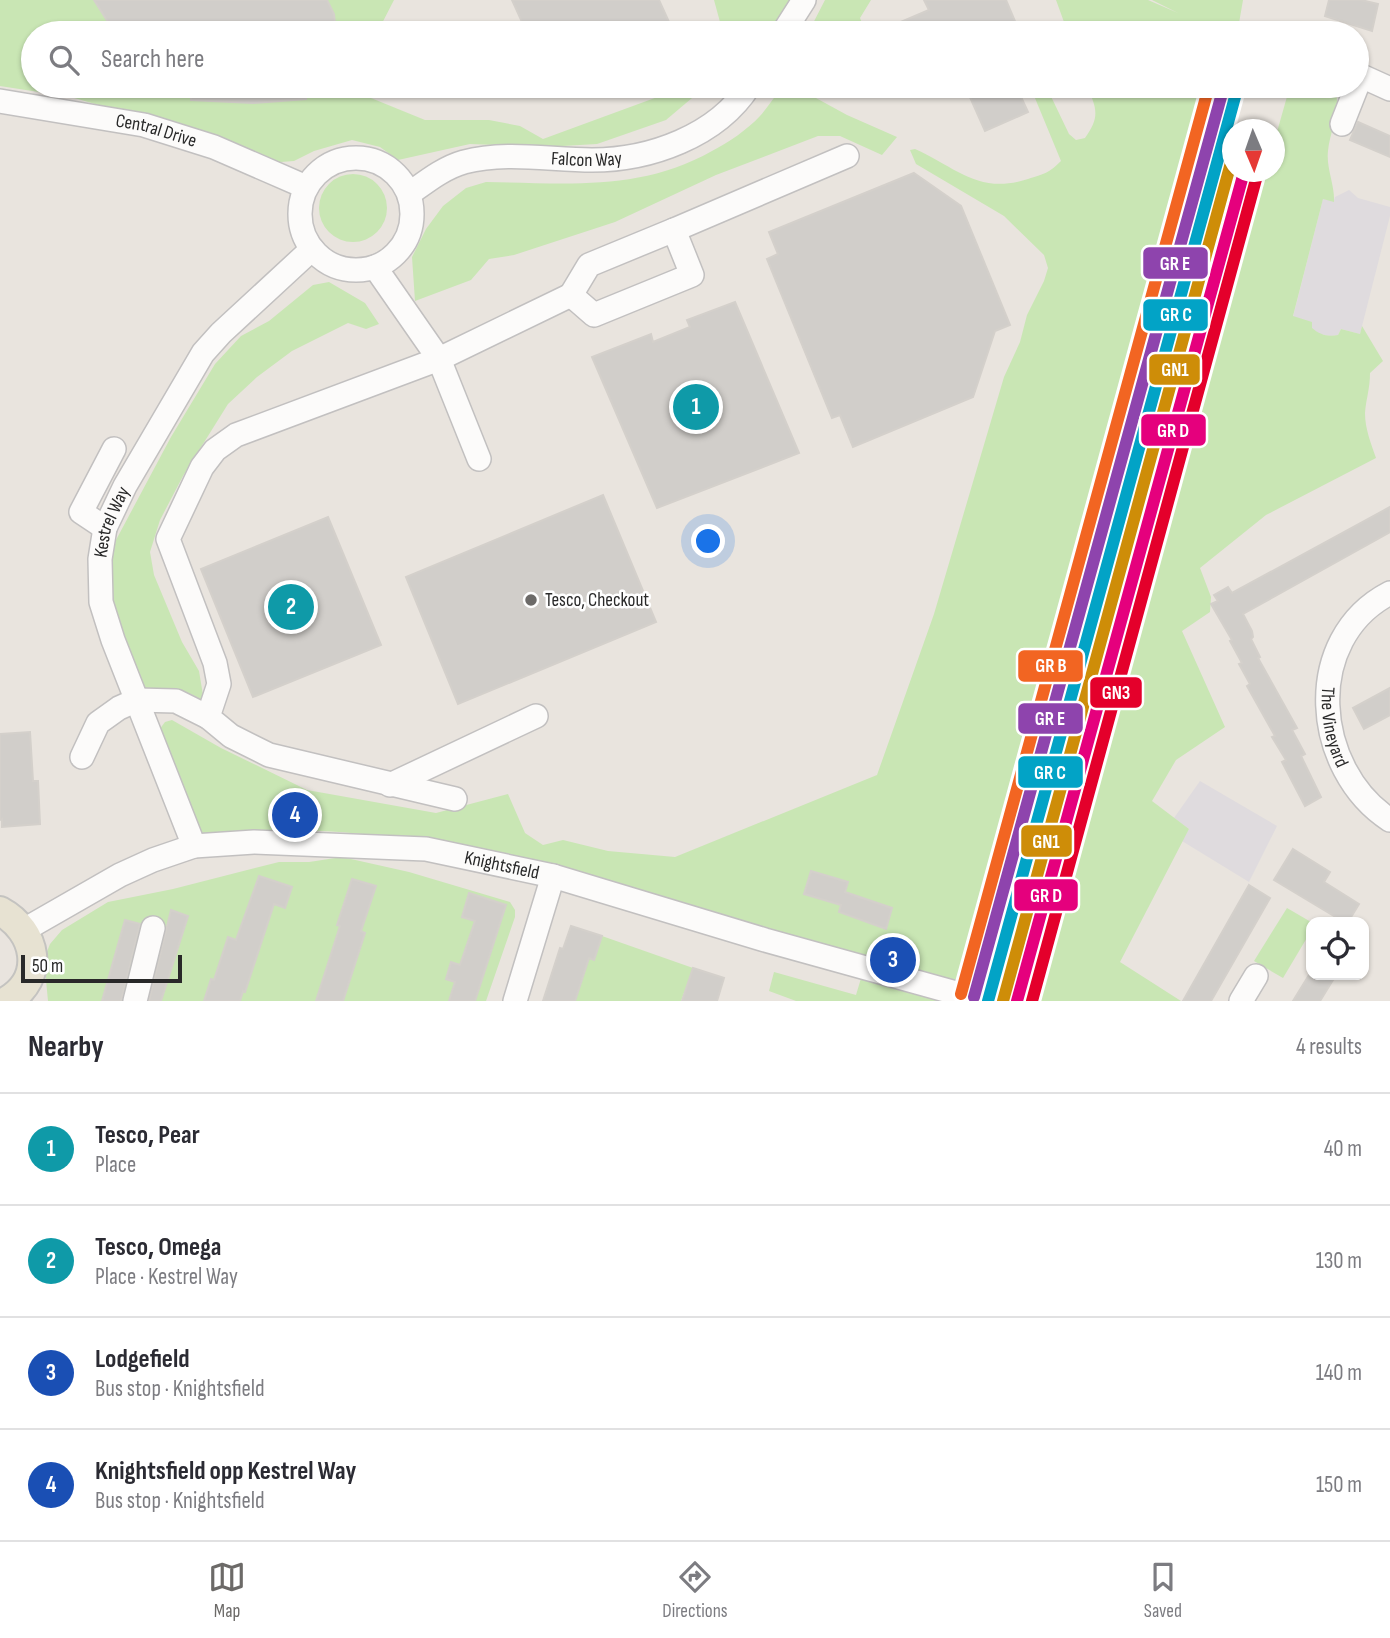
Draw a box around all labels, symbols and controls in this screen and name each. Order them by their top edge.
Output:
search box [21,21,1369,98]
icon: search [45,41,83,79]
text: Search here [101,44,204,75]
street label: Central Drive [114,109,199,152]
north arrow [1222,119,1285,182]
street label: Falcon Way [550,146,624,172]
line badge: GR E [1142,246,1209,280]
text: GR E [1160,253,1190,276]
line badge: GR C [1142,298,1209,332]
text: GR C [1160,304,1192,327]
line badge: GN1 [1148,353,1201,386]
text: GN1 [1161,359,1189,382]
pin: 1 [673,381,719,433]
line badge: GR D [1140,413,1207,447]
text: GR D [1157,420,1189,443]
street label: Kestrel Way [89,482,135,559]
your location [691,524,725,558]
pin: 2 [268,581,314,633]
place label: Tesco, Checkout [545,589,649,612]
marker: Tesco, Checkout [523,592,539,608]
line badge: GR B [1017,649,1084,683]
text: GR B [1035,655,1067,678]
line badge: GN3 [1089,676,1143,709]
text: GN3 [1102,682,1130,705]
street label: The Vineyard [1316,686,1353,771]
line badge: GR E [1017,702,1084,735]
text: GR E [1035,708,1065,731]
line badge: GR C [1017,755,1084,789]
text: GR C [1034,762,1066,785]
pin: 4 [272,789,318,841]
line badge: GN1 [1020,824,1073,858]
text: GN1 [1032,831,1060,854]
street label: Knightsfield [462,846,541,884]
line badge: GR D [1013,878,1079,912]
text: GR D [1030,885,1062,908]
map controls [1306,917,1369,980]
button: locate [1306,917,1369,980]
pin: 3 [870,934,916,986]
scale bar [21,952,182,984]
text: 50 m [32,955,63,978]
text: Nearby [28,1029,104,1065]
text: 4 results [1296,1033,1362,1061]
text: Tesco, Pear [95,1120,200,1151]
text: 1 [46,1135,56,1163]
text: 40 m [1324,1135,1362,1163]
text: Place [95,1151,136,1179]
text: Tesco, Omega [95,1232,221,1263]
text: 2 [46,1247,56,1275]
text: 130 m [1316,1247,1362,1275]
text: Place · Kestrel Way [95,1263,238,1291]
text: Lodgefield [95,1344,190,1375]
text: 3 [46,1359,56,1387]
text: 140 m [1316,1359,1362,1387]
text: Bus stop · Knightsfield [95,1375,265,1403]
text: Knightsfield opp Kestrel Way [95,1456,356,1487]
text: 4 [46,1471,56,1499]
text: 150 m [1316,1471,1362,1499]
text: Bus stop · Knightsfield [95,1487,265,1515]
tab: Map [208,1558,246,1623]
tab: Directions [662,1558,728,1623]
tab: Saved [1144,1558,1182,1623]

